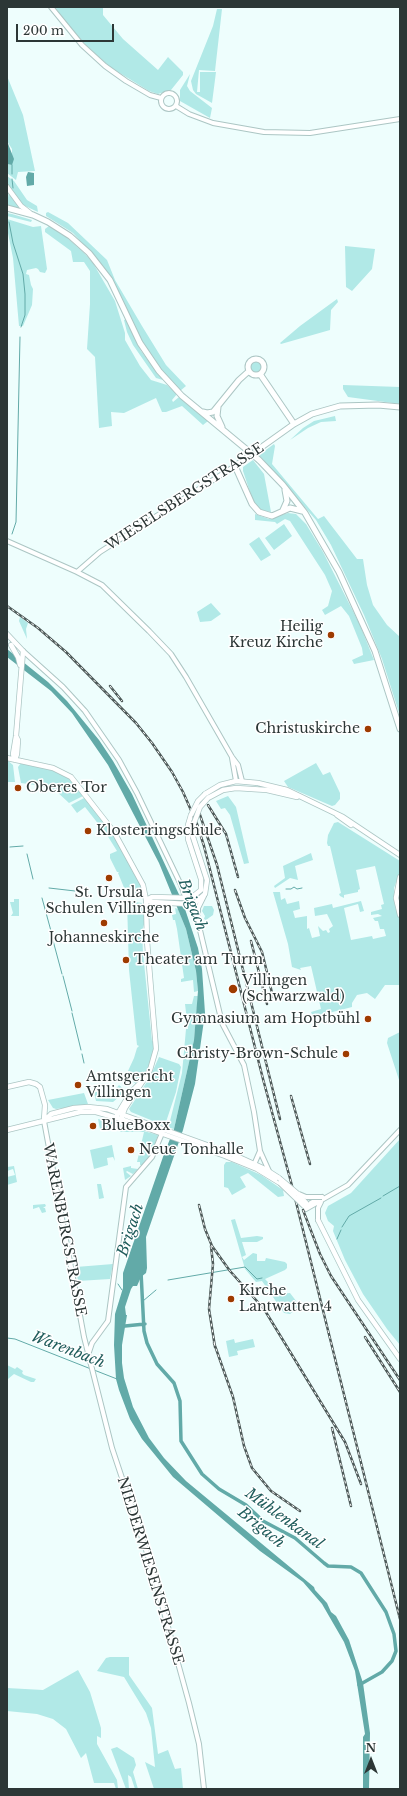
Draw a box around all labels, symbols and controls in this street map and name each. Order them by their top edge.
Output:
scale bar [18,16,116,42]
text: 200 m [23,23,64,38]
street label: WIESELSBERGSTRASSE [103,440,267,554]
place label: Heilig Kreuz Kirche [229,619,323,652]
marker: Heilig Kreuz Kirche [326,630,336,640]
place label: Christuskirche [255,721,360,737]
marker: Christuskirche [363,724,373,734]
place label: Oberes Tor [26,780,107,796]
marker: Oberes Tor [13,783,23,793]
place label: Klosterringschule [96,823,222,839]
marker: Klosterringschule [83,826,93,836]
marker: St. Ursula Schulen Villingen [104,873,114,883]
water label: Brigach [174,876,210,934]
place label: St. Ursula Schulen Villingen [46,885,172,918]
marker: Johanneskirche [99,918,109,928]
place label: Johanneskirche [49,930,159,946]
place label: Theater am Turm [134,952,263,968]
marker: Theater am Turm [121,955,131,965]
place label: Villingen (Schwarzwald) [242,973,345,1006]
marker: Villingen (Schwarzwald) [227,983,239,995]
place label: Gymnasium am Hoptbühl [171,1011,360,1027]
marker: Gymnasium am Hoptbühl [363,1014,373,1024]
place label: Christy-Brown-Schule [177,1046,338,1062]
marker: Christy-Brown-Schule [341,1049,351,1059]
place label: Amtsgericht Villingen [86,1069,174,1102]
marker: Amtsgericht Villingen [73,1080,83,1090]
place label: BlueBoxx [101,1118,170,1134]
marker: BlueBoxx [88,1121,98,1131]
street label: WARENBURGSTRASSE [39,1142,89,1318]
place label: Neue Tonhalle [139,1142,244,1158]
marker: Neue Tonhalle [126,1145,136,1155]
water label: Brigach [114,1201,148,1259]
place label: Kirche Lantwatten 4 [239,1283,332,1316]
marker: Kirche Lantwatten 4 [226,1294,236,1304]
water label: Warenbach [29,1328,107,1372]
street label: NIEDERWIESENSTRASSE [113,1475,187,1667]
water label: Mühlenkanal [241,1485,327,1553]
water label: Brigach [234,1504,288,1552]
north arrow [351,1740,391,1780]
text: N [366,1741,376,1755]

